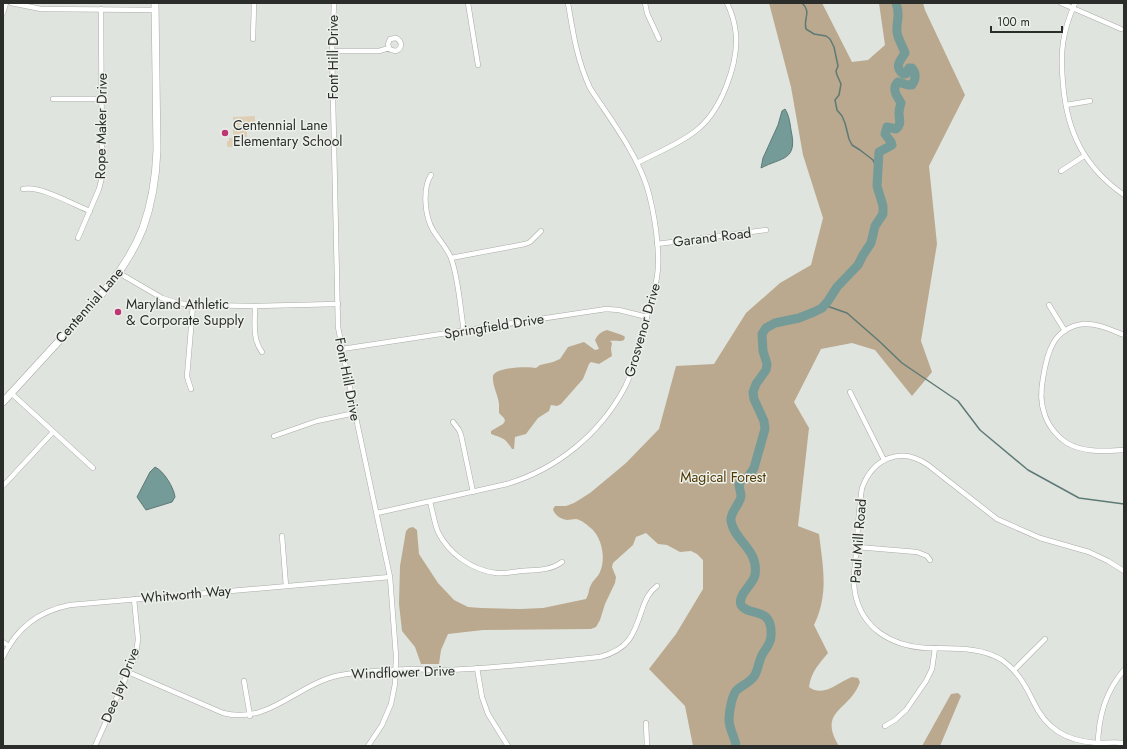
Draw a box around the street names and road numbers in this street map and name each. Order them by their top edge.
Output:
street label: Font Hill Drive [323,15,343,99]
street label: Rope Maker Drive [90,73,112,179]
street label: Garand Road [672,222,752,252]
street label: Centennial Lane [50,263,128,347]
street label: Grosvenor Drive [619,281,665,379]
street label: Springfield Drive [443,308,545,344]
street label: Font Hill Drive [330,336,366,422]
street label: Paul Mill Road [845,498,871,584]
street label: Whitworth Way [140,580,233,608]
street label: Dee Jay Drive [96,644,144,726]
street label: Windflower Drive [351,660,455,684]

